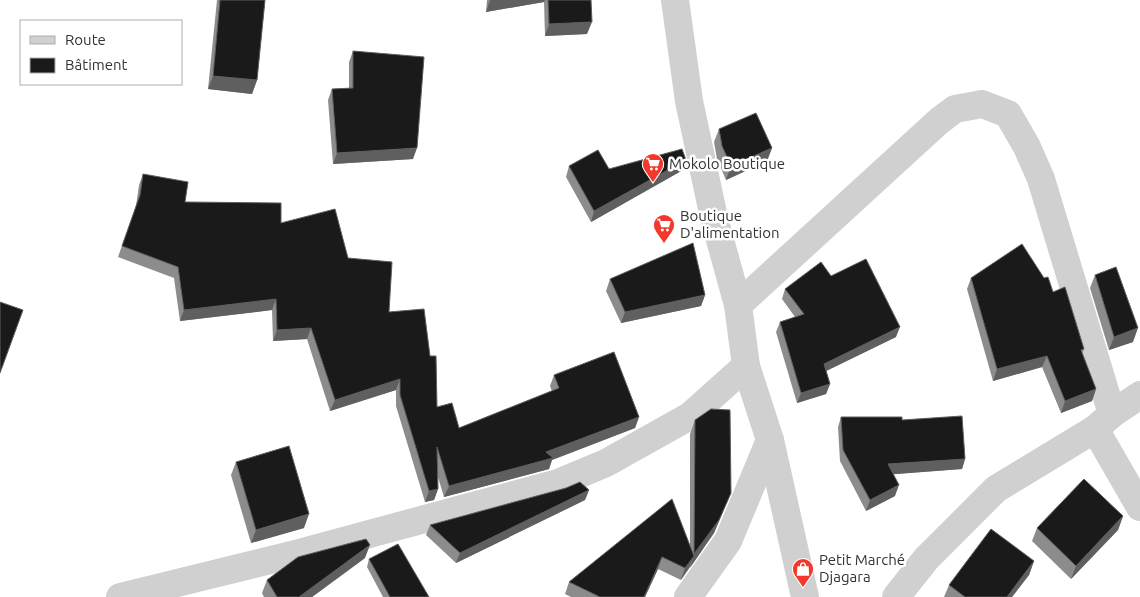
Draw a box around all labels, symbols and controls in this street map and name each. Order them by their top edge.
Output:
legend [20,20,182,85]
text: Route [65,31,106,48]
text: Bâtiment [65,56,128,73]
supermarket icon: Mokolo Boutique [641,152,665,183]
place label: Mokolo Boutique [669,155,785,172]
place label: Boutique D'alimentation [680,207,780,241]
supermarket icon: Boutique D'alimentation [652,213,676,244]
place label: Petit Marché Djagara [819,551,905,585]
shop icon: Petit Marché Djagara [791,557,815,588]

